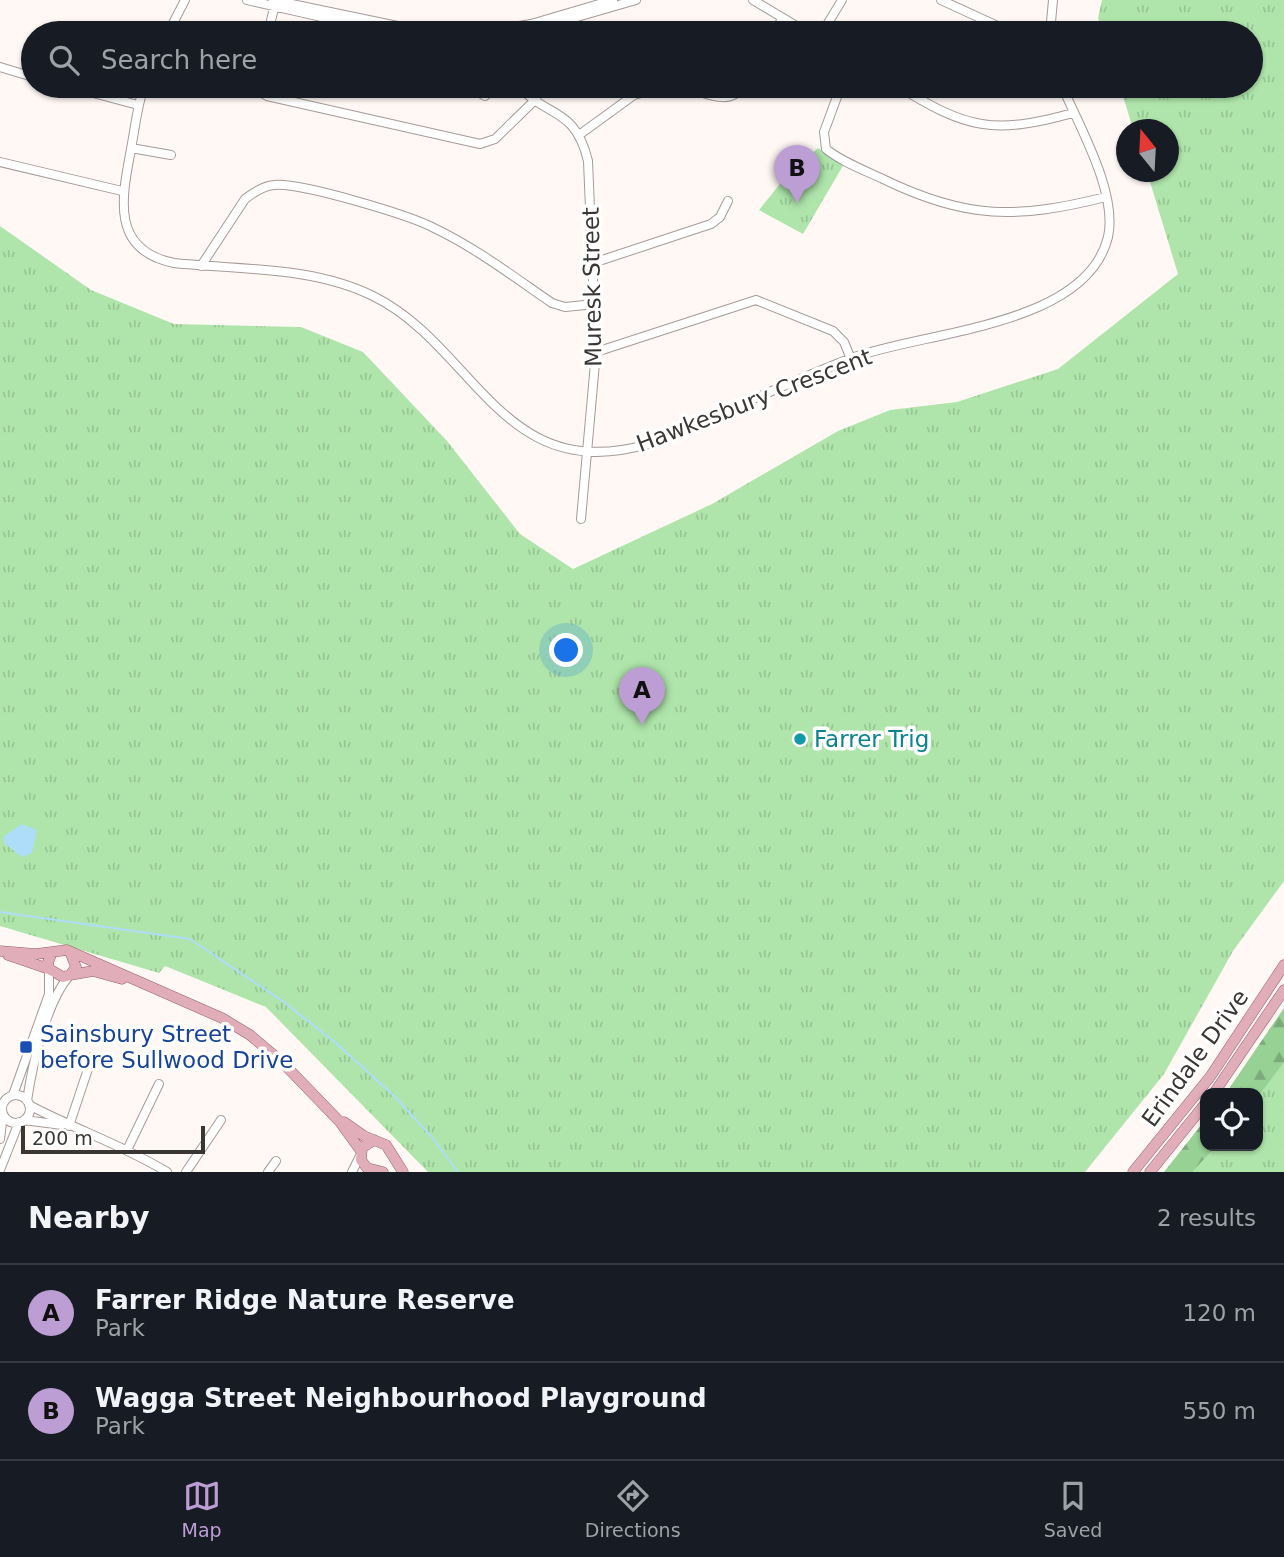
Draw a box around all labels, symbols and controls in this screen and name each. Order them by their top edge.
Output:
search box [21,21,1263,98]
icon: search [45,41,83,79]
text: Search here [101,45,257,75]
north arrow [1116,119,1179,182]
pin: B [774,145,820,203]
street label: Muresk Street [578,207,606,367]
street label: Hawkesbury Crescent [633,343,875,457]
your location [549,633,583,667]
pin: A [619,667,665,725]
place label: Farrer Trig [814,726,929,752]
marker: Farrer Trig [792,731,808,747]
street label: Erindale Drive [1137,984,1253,1132]
place label: Sainsbury Street before Sullwood Drive [40,1021,293,1073]
marker: Sainsbury Street before Sullwood Drive [18,1039,34,1055]
map controls [1200,1088,1263,1151]
button: locate [1200,1088,1263,1151]
scale bar [21,1123,205,1155]
text: 200 m [32,1127,93,1149]
text: Nearby [28,1200,150,1235]
text: 2 results [1157,1205,1256,1231]
text: Farrer Ridge Nature Reserve [95,1285,515,1315]
text: A [42,1300,60,1326]
text: 120 m [1182,1300,1256,1326]
text: Park [95,1315,145,1341]
text: Wagga Street Neighbourhood Playground [95,1383,707,1413]
text: B [42,1398,60,1424]
text: 550 m [1182,1398,1256,1424]
text: Park [95,1413,145,1439]
tab: Map [182,1477,222,1541]
tab: Directions [585,1477,681,1541]
tab: Saved [1044,1477,1102,1541]

